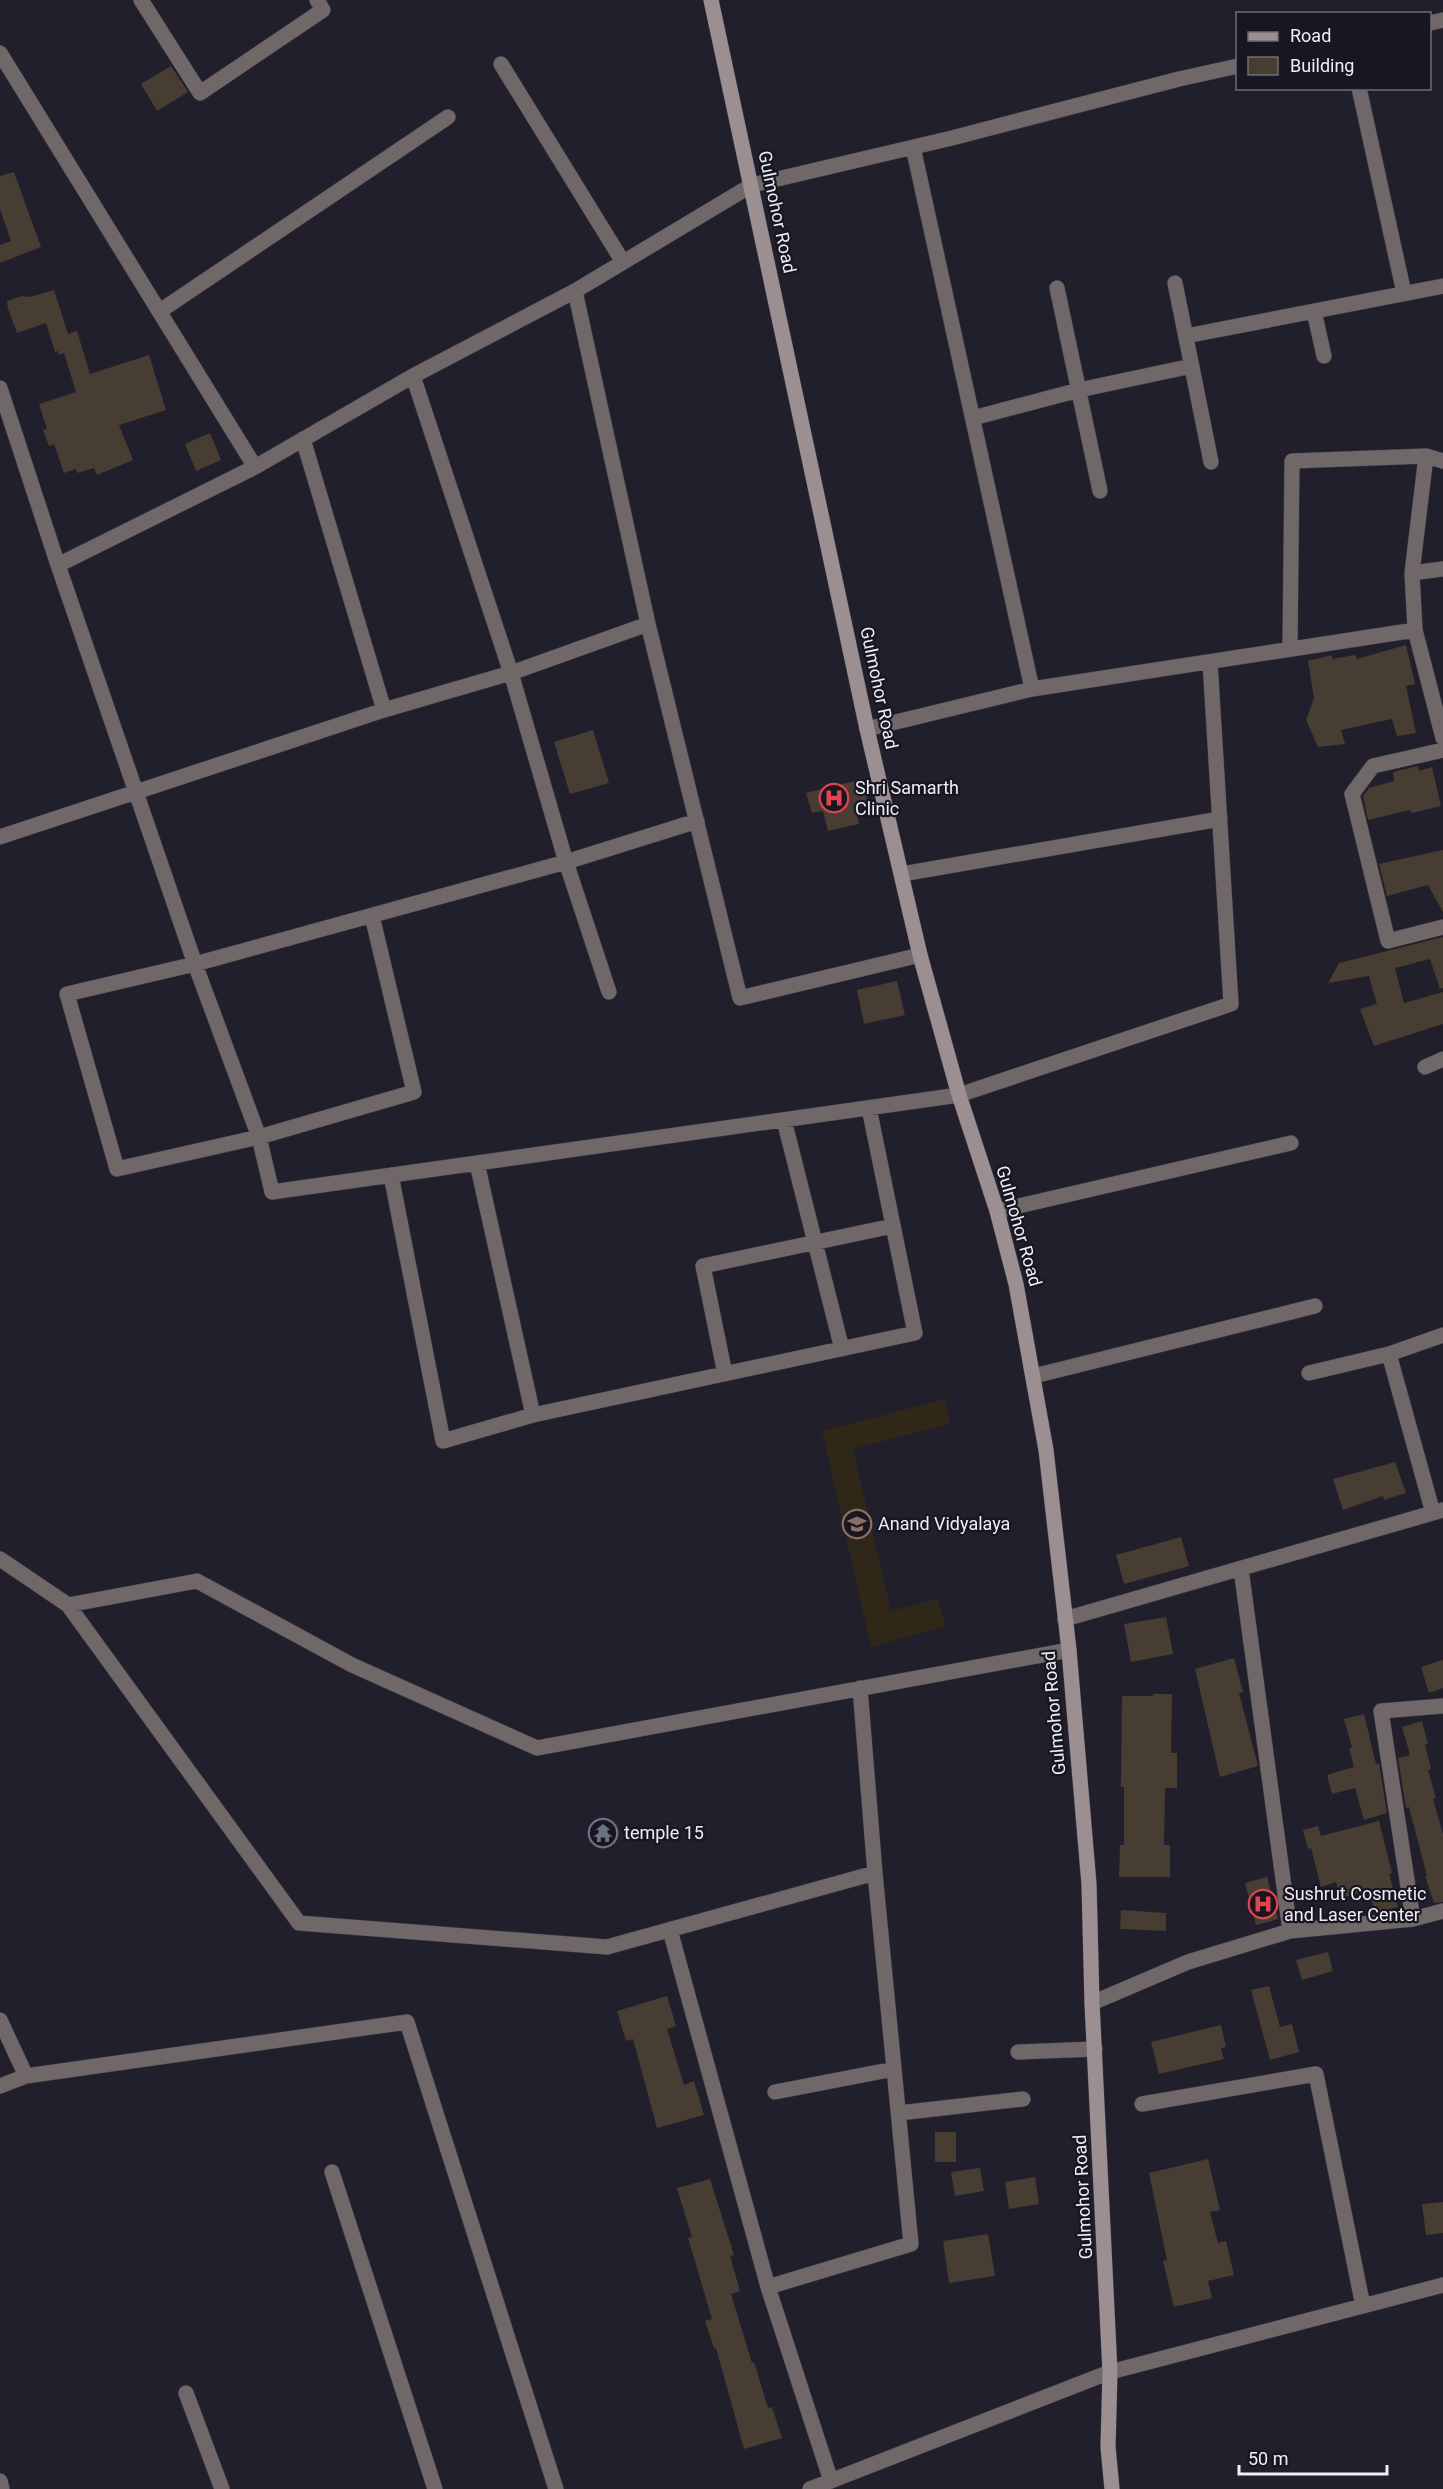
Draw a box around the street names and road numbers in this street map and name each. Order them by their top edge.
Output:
street label: Gulmohor Road [754,149,801,275]
street label: Gulmohor Road [856,625,903,751]
street label: Gulmohor Road [992,1163,1047,1289]
street label: Gulmohor Road [1038,1650,1069,1776]
street label: Gulmohor Road [1069,2134,1096,2260]

